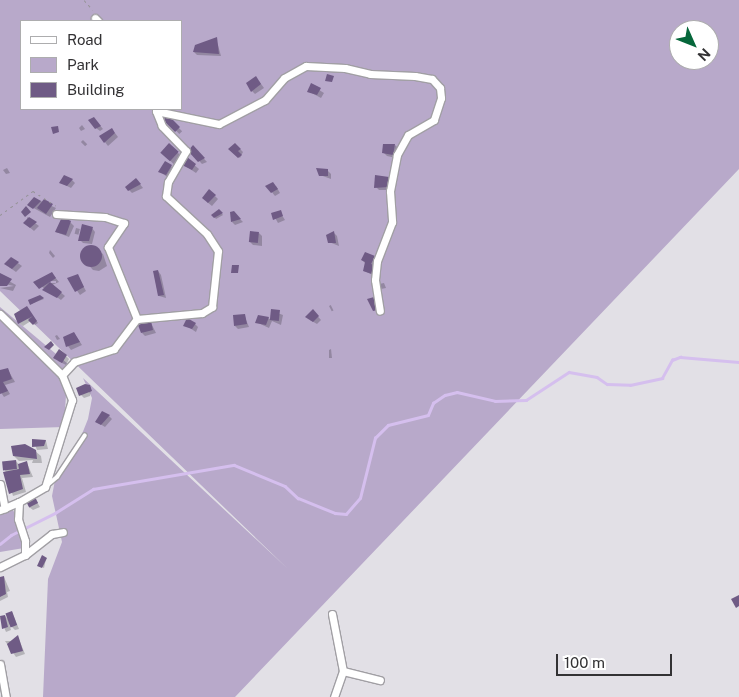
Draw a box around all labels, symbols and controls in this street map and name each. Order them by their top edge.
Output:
legend [20,20,182,110]
north arrow [669,20,719,70]
text: Road [67,31,103,48]
text: N [695,45,714,64]
text: Park [67,56,99,73]
text: Building [67,81,125,98]
scale bar [559,644,675,676]
text: 100 m [564,654,605,671]

